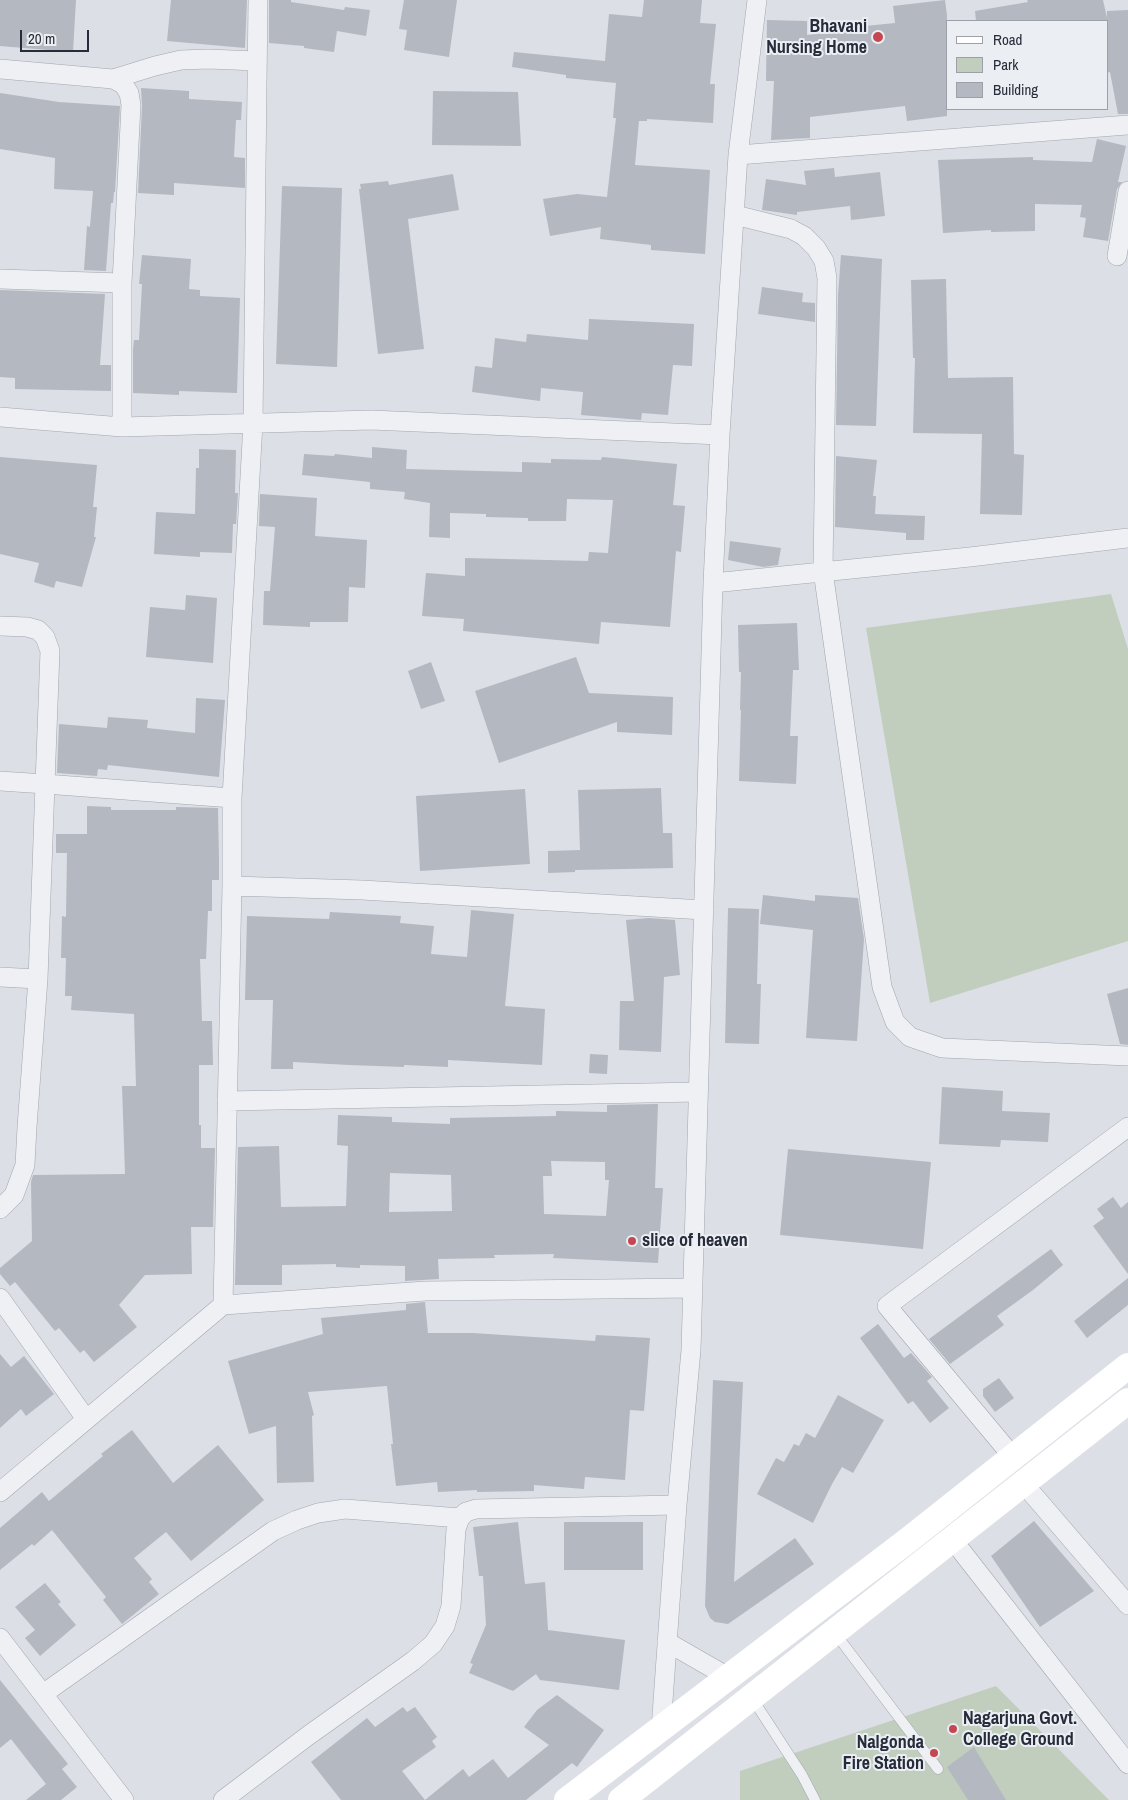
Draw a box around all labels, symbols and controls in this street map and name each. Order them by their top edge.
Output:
place label: Bhavani Nursing Home [766,16,867,58]
scale bar [22,20,91,52]
legend [946,20,1108,110]
text: 20 m [28,28,55,49]
text: Road [993,29,1022,50]
marker: Bhavani Nursing Home [871,30,885,44]
text: Park [993,54,1018,75]
text: Building [993,79,1038,100]
place label: slice of heaven [642,1230,748,1252]
marker: slice of heaven [626,1235,638,1247]
place label: Nagarjuna Govt. College Ground [963,1708,1077,1750]
marker: Nagarjuna Govt. College Ground [947,1723,959,1735]
place label: Nalgonda Fire Station [843,1732,924,1775]
marker: Nalgonda Fire Station [928,1747,940,1759]

